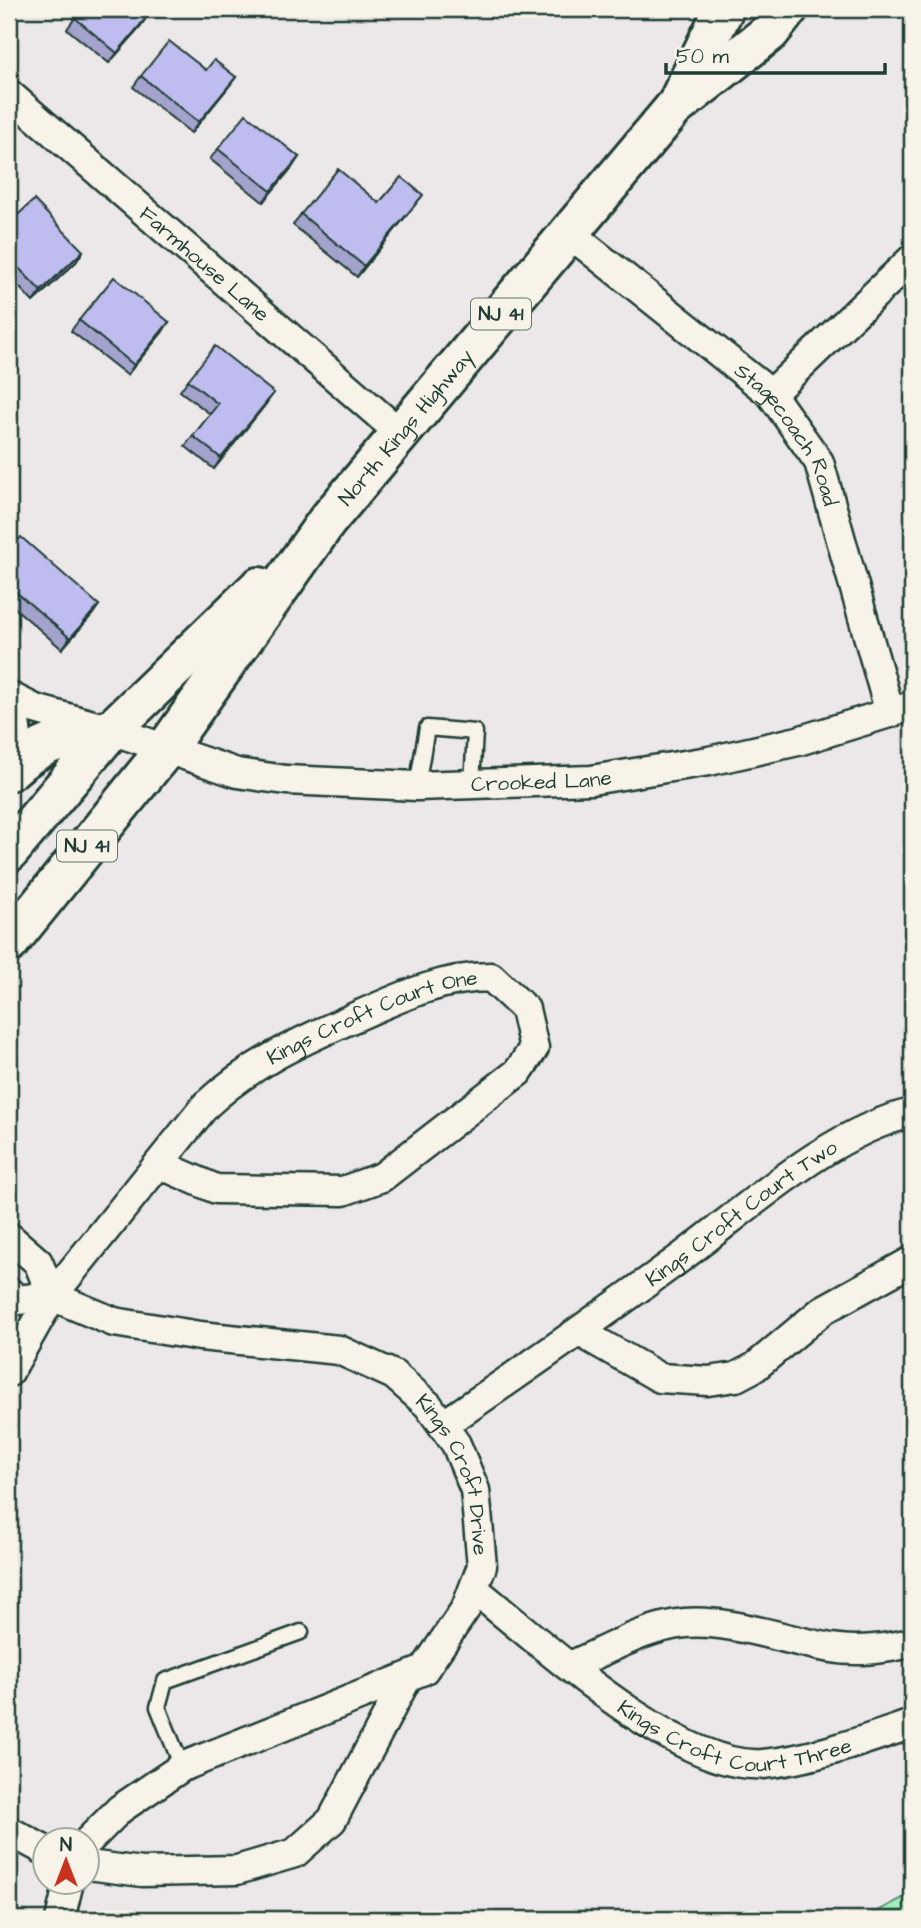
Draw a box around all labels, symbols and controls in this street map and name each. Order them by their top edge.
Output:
scale bar [666,32,884,76]
text: 50 m [676,42,730,71]
street label: Farmhouse Lane [133,199,276,328]
road number: NJ 41 [471,298,531,330]
street label: North Kings Highway [331,342,482,512]
street label: Stagecoach Road [728,356,845,509]
street label: Crooked Lane [470,762,614,799]
road number: NJ 41 [57,831,117,862]
street label: Kings Croft Court One [261,963,479,1072]
street label: Kings Croft Court Two [639,1132,843,1293]
street label: Kings Croft Drive [410,1387,495,1556]
street label: Kings Croft Court Three [612,1693,855,1779]
north arrow [32,1826,102,1896]
text: N [60,1832,72,1859]

